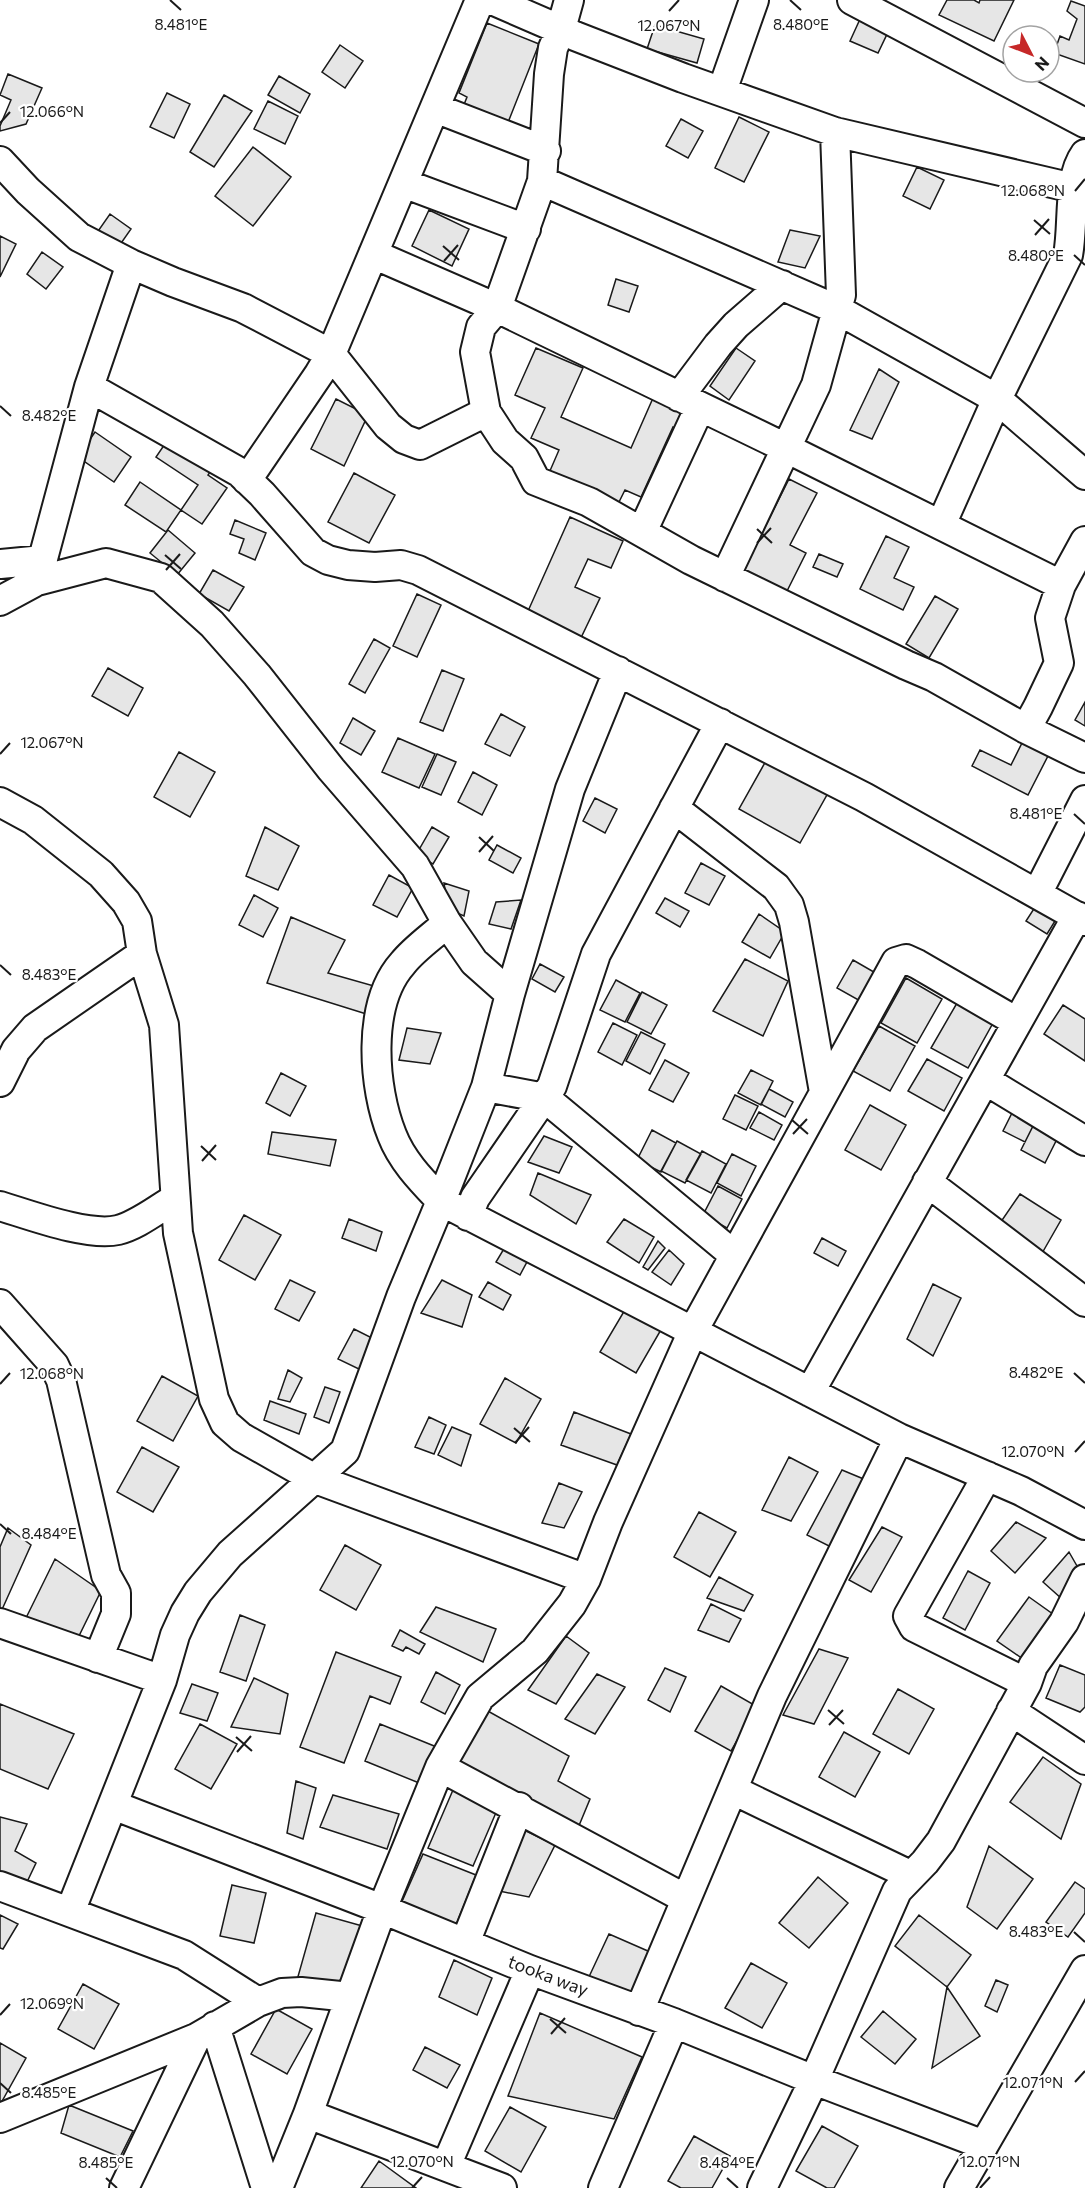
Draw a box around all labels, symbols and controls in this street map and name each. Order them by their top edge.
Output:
text: 8.481°E [155,15,207,33]
text: 8.480°E [773,15,829,33]
text: 12.067°N [637,16,701,34]
north arrow [1001,24,1061,84]
text: N [1031,54,1054,75]
text: 12.066°N [20,102,84,120]
text: 12.068°N [1001,181,1065,199]
text: 8.480°E [1008,246,1064,264]
text: 8.482°E [22,406,76,424]
text: 12.067°N [20,733,84,751]
text: 8.481°E [1010,804,1062,822]
text: 8.483°E [22,965,76,983]
text: 8.482°E [1009,1363,1063,1381]
text: 12.068°N [20,1364,84,1382]
text: 12.070°N [1001,1442,1065,1460]
text: 8.484°E [21,1524,77,1542]
text: 8.483°E [1009,1922,1063,1940]
street label: tooka way [505,1950,592,2000]
text: 12.069°N [20,1994,84,2012]
text: 12.071°N [1003,2073,1063,2091]
text: 8.485°E [22,2083,77,2101]
text: 12.070°N [390,2152,454,2170]
text: 12.071°N [960,2152,1020,2170]
text: 8.485°E [79,2153,134,2171]
text: 8.484°E [699,2153,755,2171]

